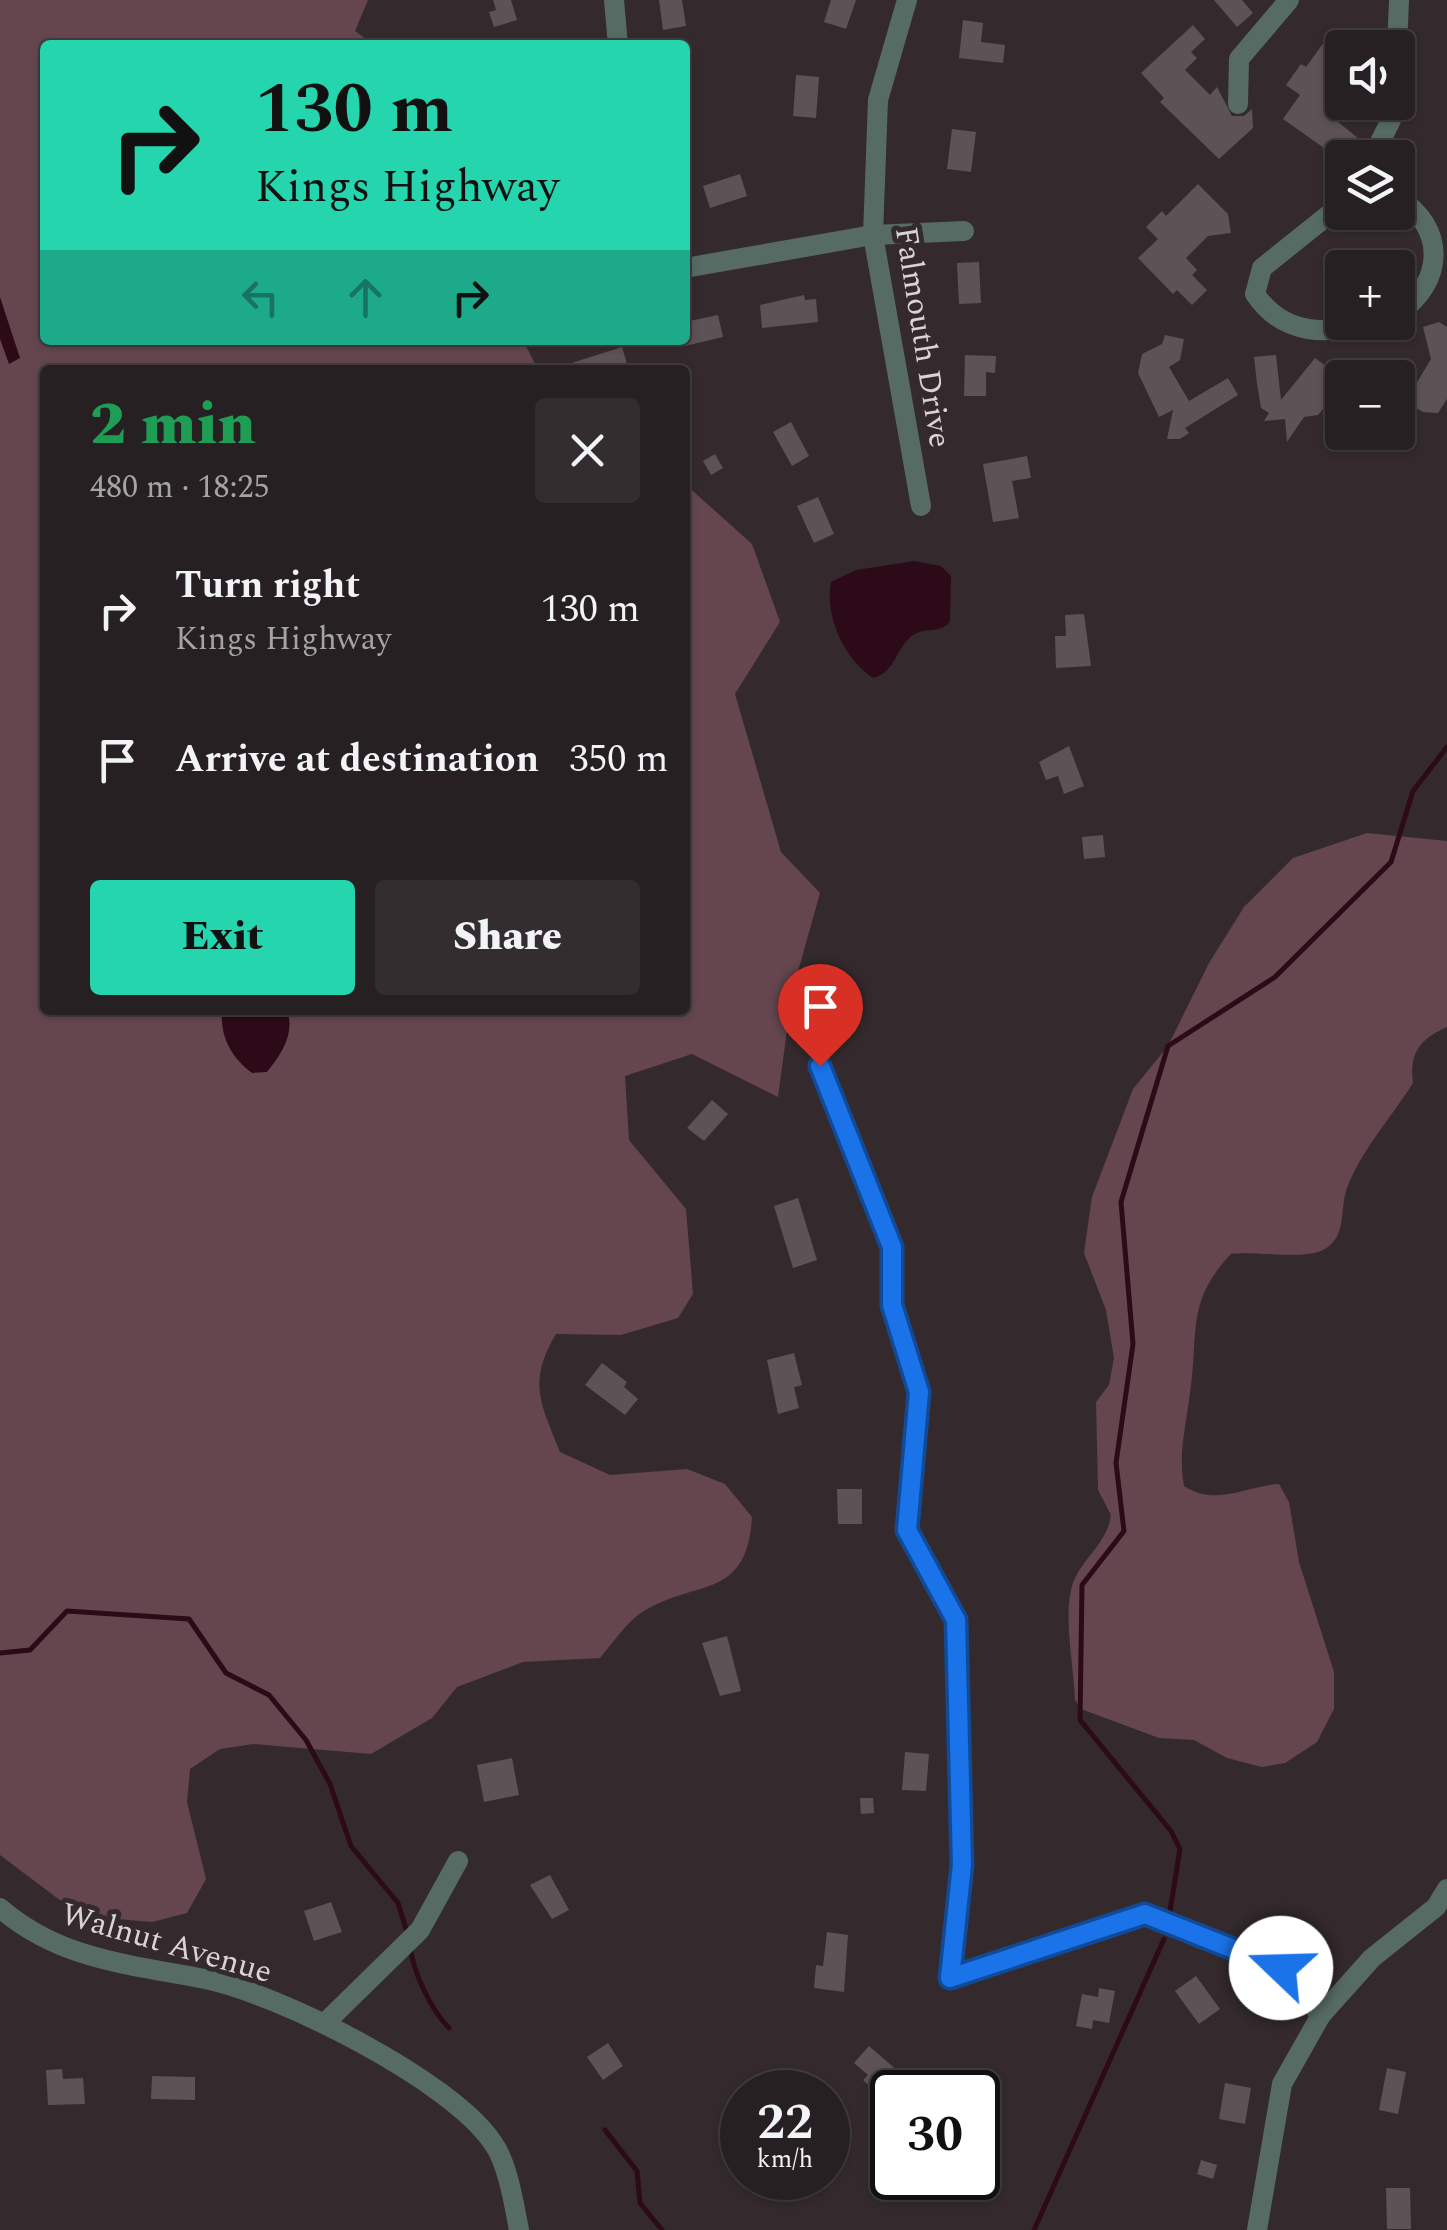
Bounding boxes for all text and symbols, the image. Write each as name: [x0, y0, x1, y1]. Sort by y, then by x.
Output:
map controls: [1325, 30, 1415, 450]
button: sound: [1325, 30, 1415, 120]
text: 130 m: [255, 57, 453, 163]
icon: right: [90, 80, 220, 210]
button: layers: [1325, 140, 1415, 230]
text: Kings Highway: [255, 153, 559, 222]
street label: Falmouth Drive: [881, 223, 964, 451]
button: +: [1325, 250, 1415, 340]
icon: left: [233, 270, 288, 325]
icon: ahead: [338, 270, 393, 325]
icon: right: [443, 270, 498, 325]
button: −: [1325, 360, 1415, 450]
text: 2 min: [90, 379, 256, 471]
button: close: [535, 398, 640, 503]
text: 480 m · 18:25: [90, 463, 270, 512]
text: Turn right: [175, 557, 360, 615]
text: 130 m: [541, 581, 640, 639]
icon: right: [90, 583, 145, 638]
text: Kings Highway: [175, 615, 391, 664]
text: Arrive at destination: [175, 731, 539, 789]
text: 350 m: [569, 731, 668, 789]
icon: arrive: [90, 733, 145, 788]
button: Exit: [90, 880, 355, 995]
button: Share: [375, 880, 640, 995]
pin: [778, 964, 863, 1067]
icon: arrive: [793, 979, 848, 1034]
street label: Walnut Avenue: [55, 1890, 278, 1997]
position arrow: [1229, 1916, 1333, 2020]
speed limit sign: 30: [870, 2070, 1000, 2200]
text: 22: [757, 2085, 813, 2161]
text: km/h: [757, 2141, 813, 2179]

